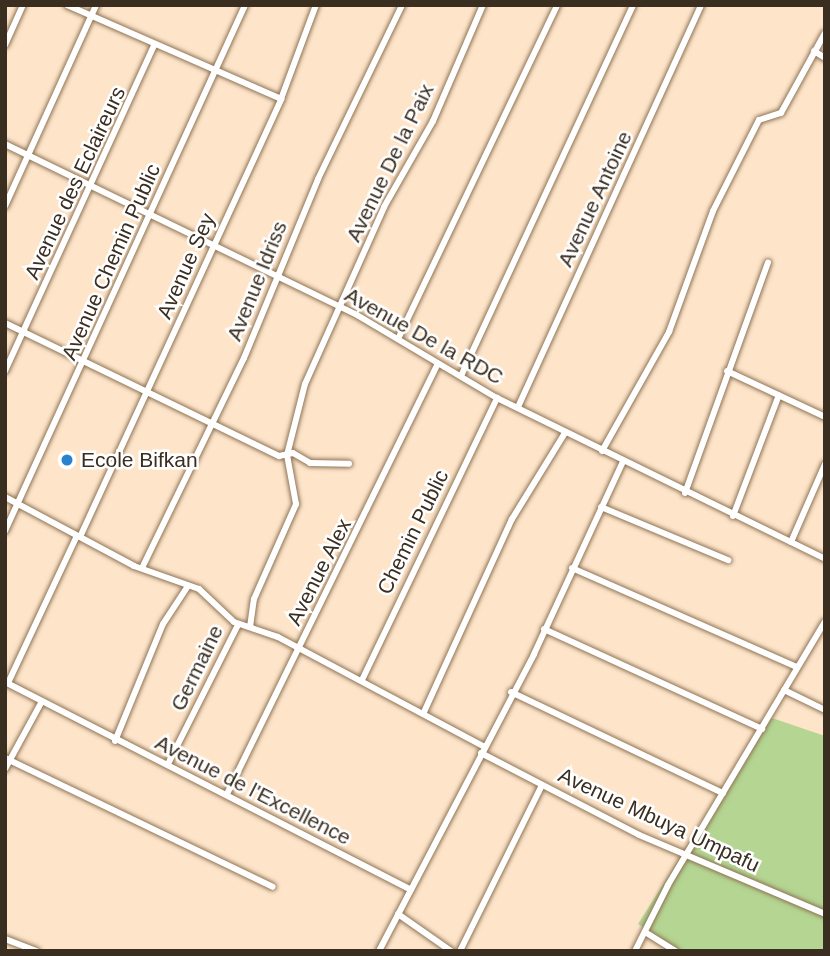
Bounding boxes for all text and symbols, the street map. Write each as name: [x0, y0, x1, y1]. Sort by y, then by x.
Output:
street label: Avenue De la Paix: [341, 80, 439, 246]
street label: Avenue des Eclaireurs: [19, 83, 131, 283]
street label: Avenue Antoine: [552, 127, 638, 271]
street label: Avenue Chemin Public: [56, 160, 166, 364]
street label: Avenue Sey: [152, 209, 220, 323]
street label: Avenue Idriss: [222, 217, 292, 345]
street label: Avenue De la RDC: [340, 282, 508, 390]
place label: Ecole Bifkan: [81, 447, 198, 473]
marker: Ecole Bifkan: [59, 452, 75, 468]
street label: Chemin Public: [372, 466, 454, 598]
street label: Avenue Alex: [281, 514, 357, 630]
street label: Germaine: [165, 621, 229, 715]
street label: Avenue de l'Excellence: [151, 730, 355, 850]
street label: Avenue Mbuya Umpafu: [554, 762, 764, 878]

